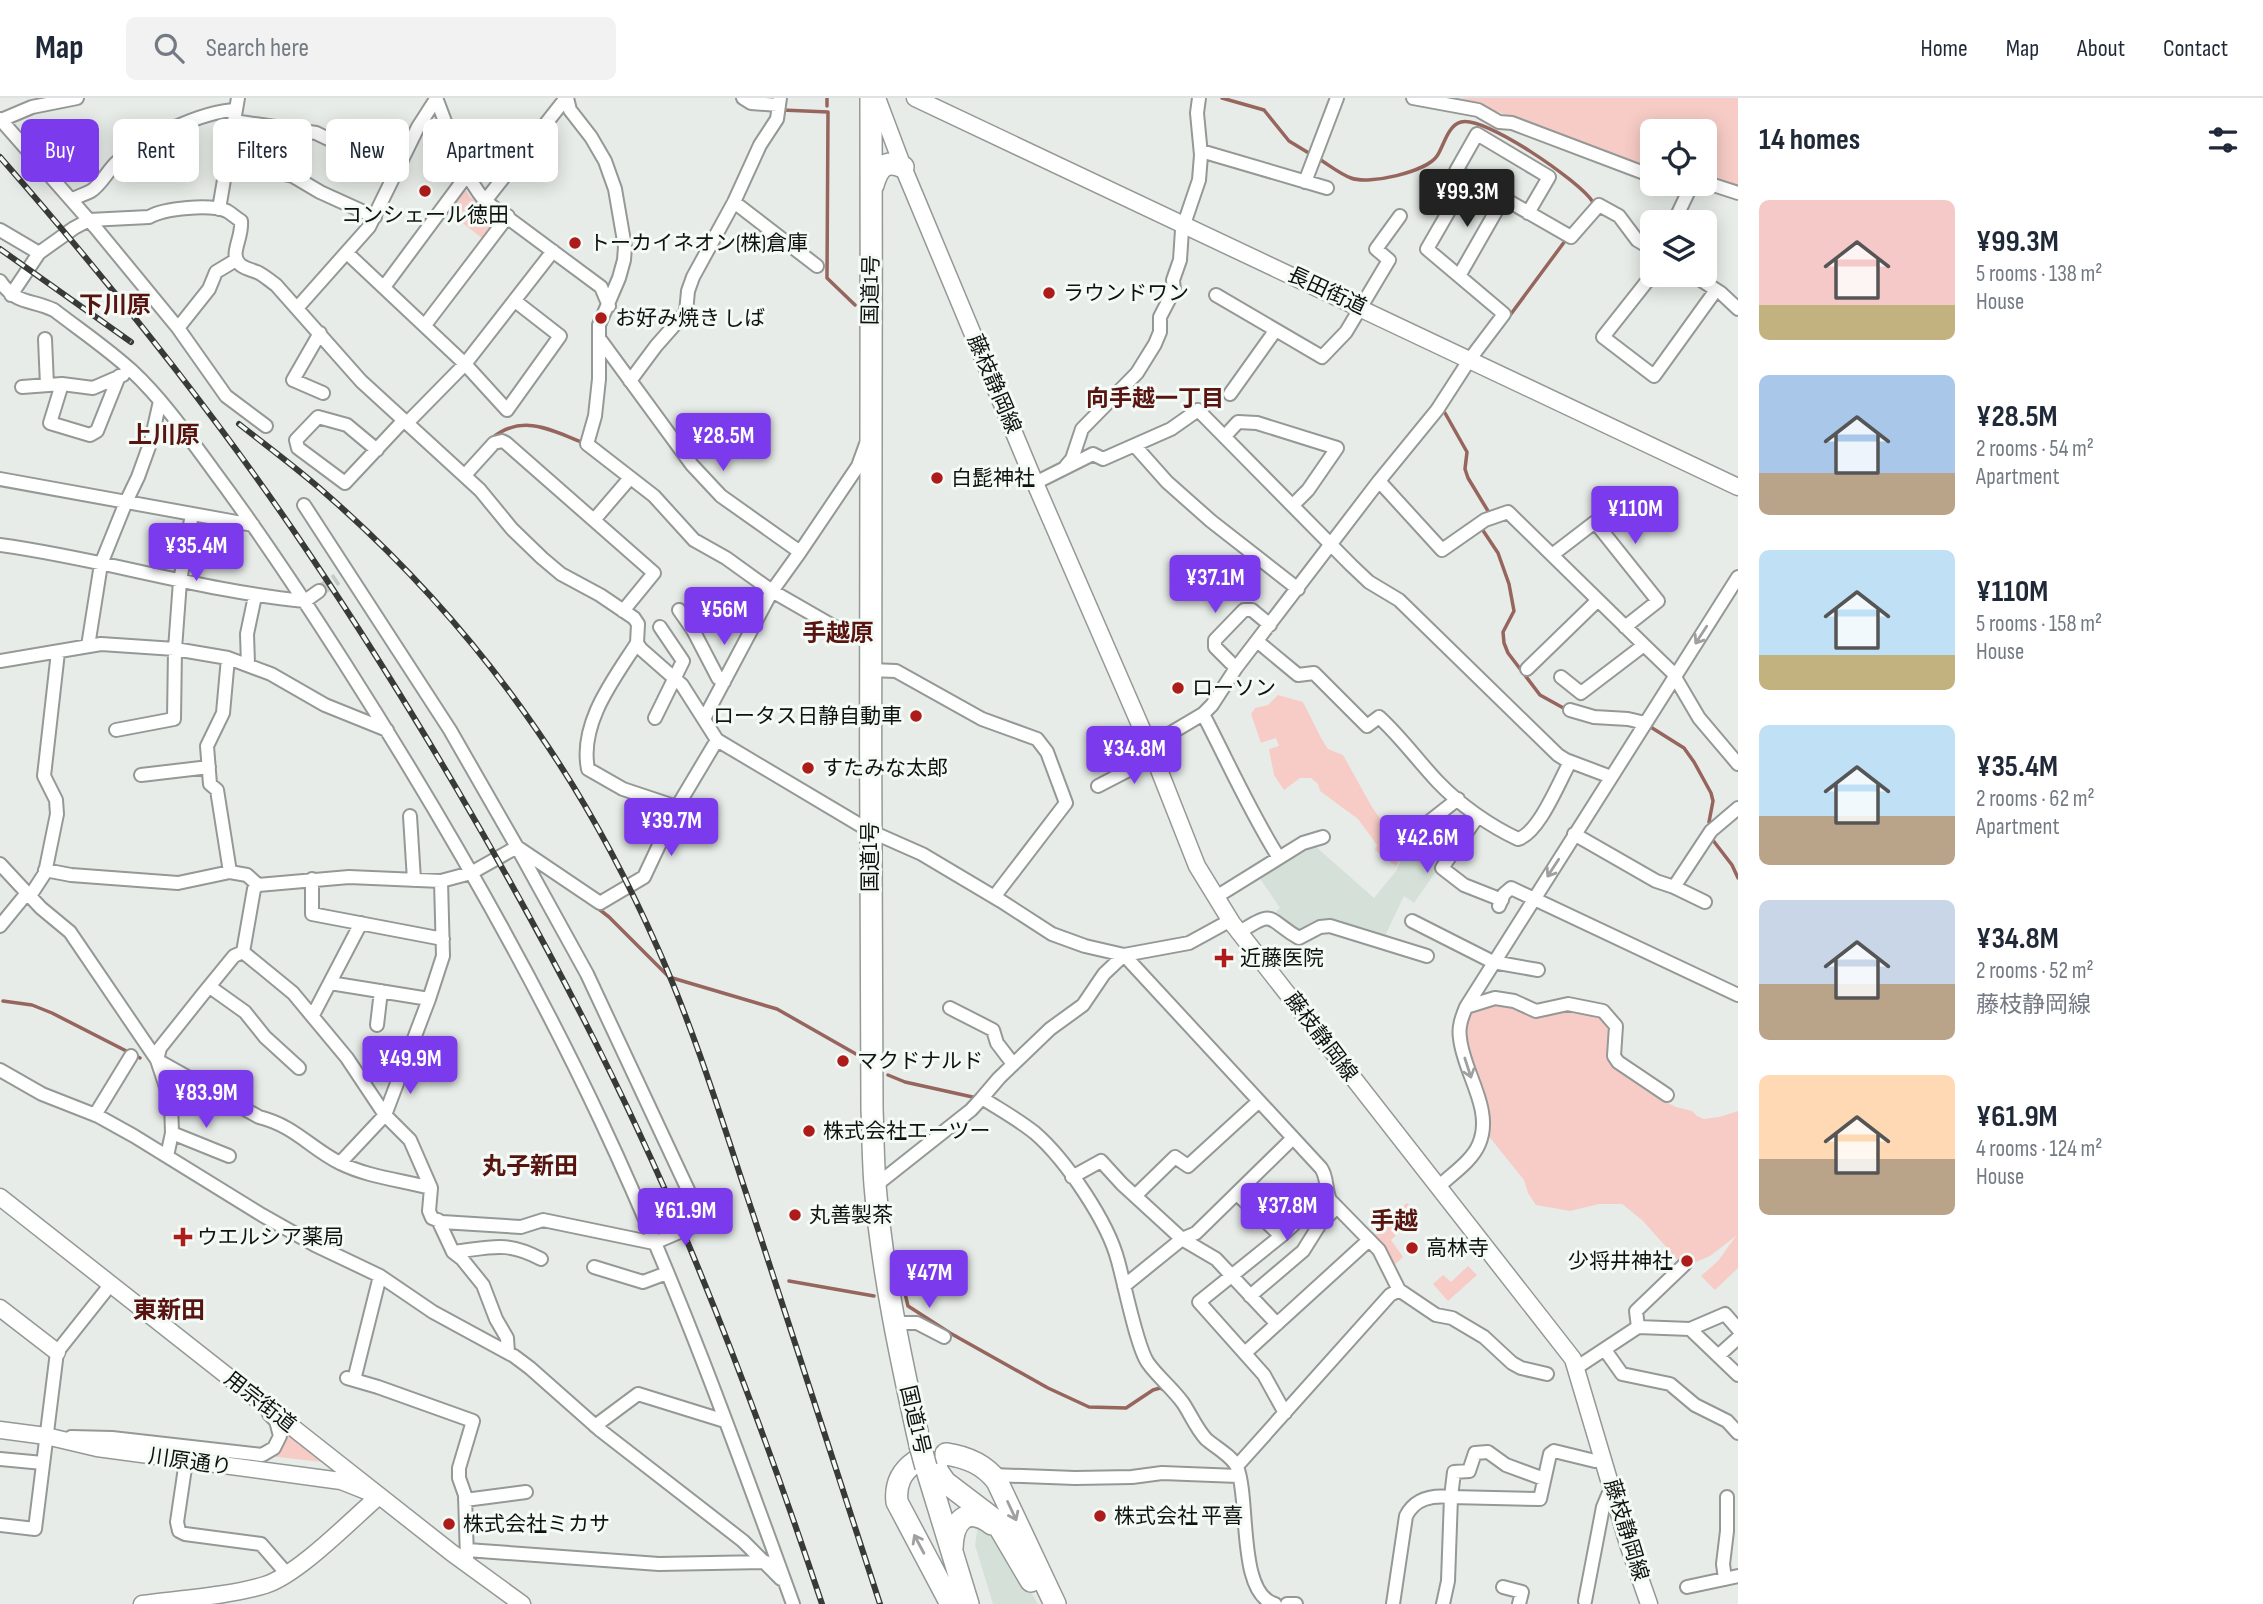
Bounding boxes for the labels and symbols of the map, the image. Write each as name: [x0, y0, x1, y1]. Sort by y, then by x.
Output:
pin: ¥99.3M: [1410, 170, 1524, 229]
marker: コンシェール徳田: [417, 183, 433, 199]
place label: コンシェール徳田: [341, 203, 509, 228]
place label: トーカイネオン(株)倉庫: [589, 231, 808, 256]
marker: トーカイネオン(株)倉庫: [567, 235, 583, 251]
street label: 国道1号: [858, 255, 884, 325]
street label: 長田街道: [1284, 262, 1370, 320]
place label: ラウンドワン: [1063, 281, 1189, 306]
marker: ラウンドワン: [1041, 285, 1057, 301]
district label: 下川原: [79, 291, 151, 320]
place label: お好み焼き しば: [615, 306, 765, 331]
marker: お好み焼き しば: [593, 310, 609, 326]
street label: 藤枝静岡線: [962, 331, 1026, 437]
district label: 向手越一丁目: [1086, 385, 1224, 413]
pin: ¥28.5M: [666, 414, 780, 473]
district label: 上川原: [128, 421, 200, 450]
place label: 白髭神社: [951, 466, 1035, 491]
marker: 白髭神社: [929, 470, 945, 486]
pin: ¥110M: [1586, 486, 1684, 546]
pin: ¥35.4M: [139, 524, 253, 583]
pin: ¥37.1M: [1158, 556, 1272, 615]
pin: ¥56M: [683, 588, 765, 647]
district label: 手越原: [802, 619, 874, 648]
one-way arrow: [1694, 625, 1709, 644]
place label: ローソン: [1192, 676, 1276, 701]
marker: ローソン: [1170, 680, 1186, 696]
place label: ロータス日静自動車: [713, 704, 902, 729]
marker: ロータス日静自動車: [908, 708, 924, 724]
pin: ¥34.8M: [1077, 726, 1191, 786]
place label: すたみな太郎: [822, 756, 948, 781]
marker: すたみな太郎: [800, 760, 816, 776]
pin: ¥39.7M: [614, 798, 728, 858]
pin: ¥42.6M: [1370, 816, 1484, 875]
street label: 国道1号: [858, 822, 883, 892]
one-way arrow: [1545, 858, 1559, 878]
place label: 近藤医院: [1240, 946, 1324, 971]
marker: 近藤医院: [1214, 948, 1234, 968]
street label: 藤枝静岡線: [1279, 988, 1363, 1086]
pin: ¥49.9M: [353, 1037, 467, 1096]
place label: マクドナルド: [857, 1049, 983, 1074]
marker: マクドナルド: [835, 1053, 851, 1069]
one-way arrow: [1463, 1057, 1476, 1079]
pin: ¥83.9M: [149, 1070, 263, 1130]
place label: 株式会社エーツー: [823, 1119, 991, 1144]
marker: 株式会社エーツー: [801, 1123, 817, 1139]
district label: 丸子新田: [482, 1152, 578, 1181]
pin: ¥37.8M: [1230, 1184, 1344, 1243]
pin: ¥61.9M: [628, 1188, 742, 1248]
place label: 丸善製茶: [809, 1203, 893, 1228]
marker: 丸善製茶: [787, 1207, 803, 1223]
district label: 手越: [1370, 1207, 1418, 1236]
place label: ウエルシア薬局: [197, 1225, 344, 1250]
marker: ウエルシア薬局: [175, 1229, 191, 1245]
place label: 高林寺: [1426, 1236, 1489, 1261]
marker: 高林寺: [1404, 1240, 1420, 1256]
place label: 少将井神社: [1568, 1249, 1673, 1274]
pin: ¥47M: [888, 1250, 970, 1310]
marker: 少将井神社: [1679, 1253, 1695, 1269]
district label: 東新田: [133, 1296, 205, 1325]
street label: 用宗街道: [219, 1366, 301, 1438]
street label: 国道1号: [895, 1383, 935, 1457]
street label: 川原通り: [147, 1444, 233, 1480]
street label: 藤枝静岡線: [1599, 1476, 1653, 1584]
one-way arrow: [1006, 1500, 1019, 1521]
place label: 株式会社 平喜: [1114, 1504, 1243, 1529]
marker: 株式会社 平喜: [1092, 1508, 1108, 1524]
place label: 株式会社ミカサ: [463, 1512, 610, 1537]
marker: 株式会社ミカサ: [441, 1516, 457, 1532]
one-way arrow: [911, 1534, 925, 1555]

